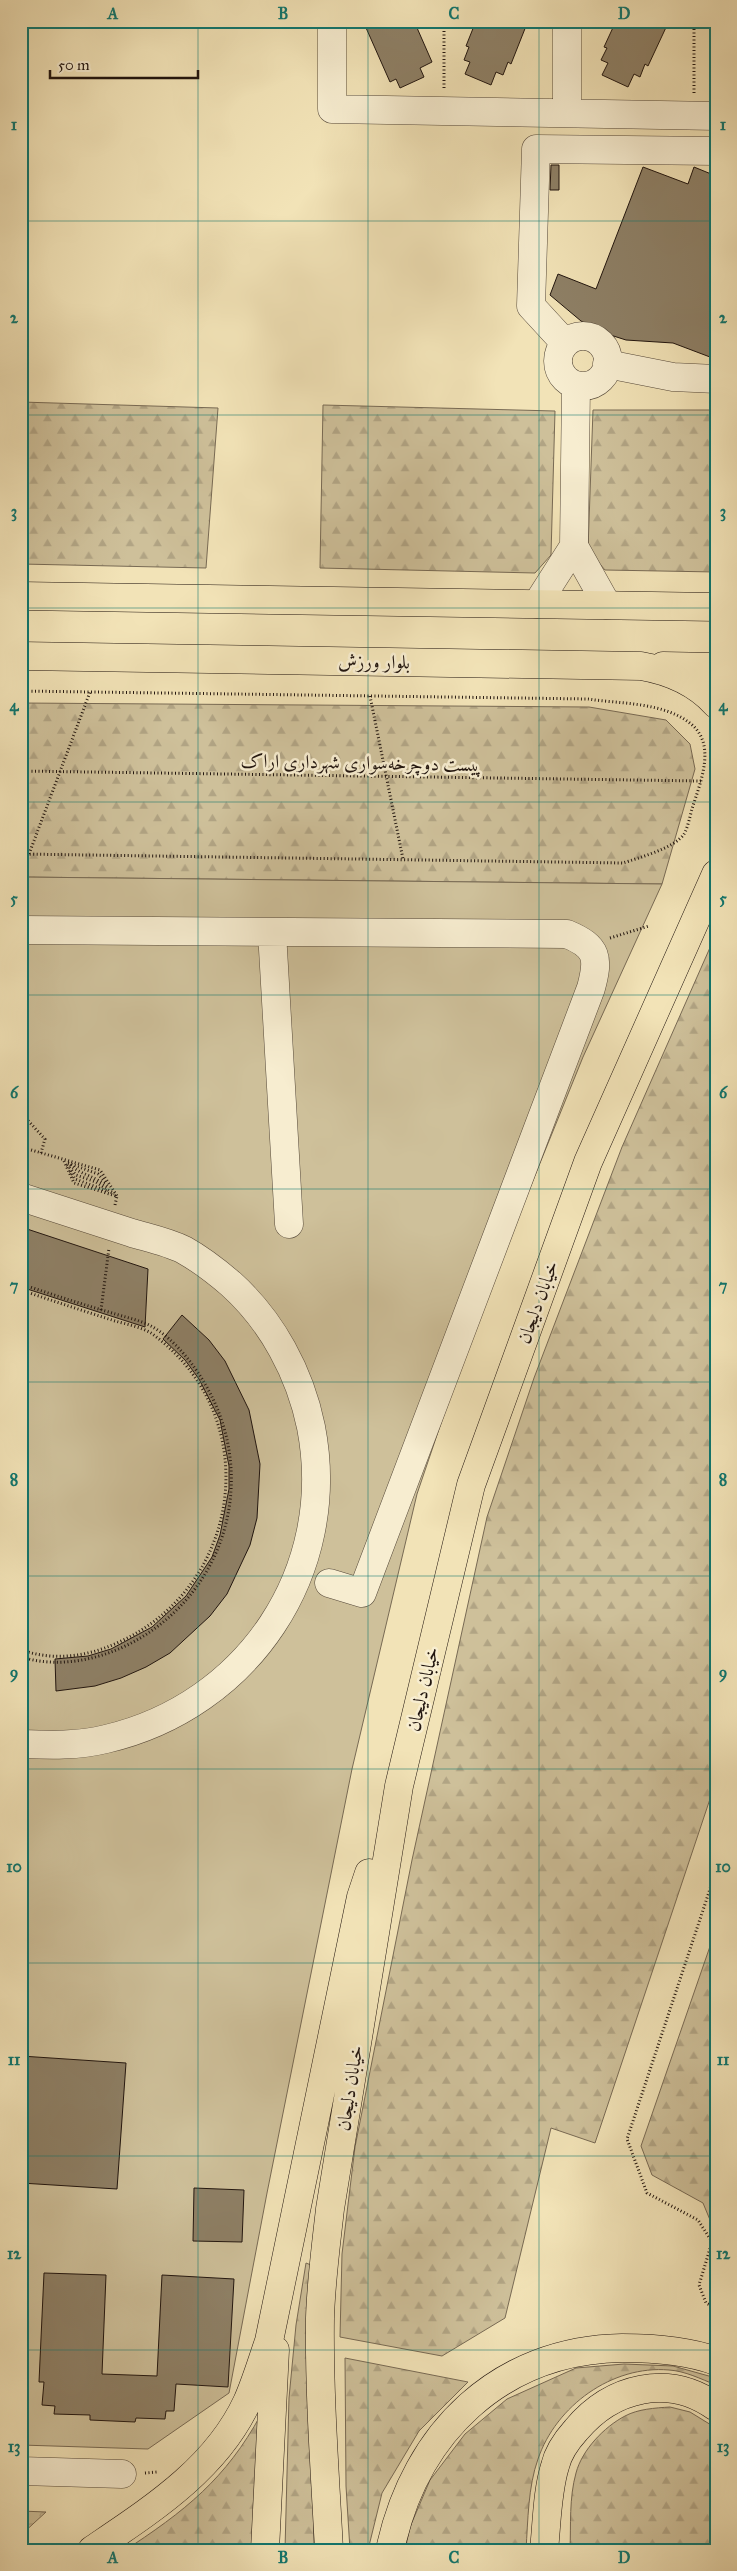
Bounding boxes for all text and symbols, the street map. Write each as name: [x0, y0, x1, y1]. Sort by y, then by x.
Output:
text: A: [107, 4, 119, 23]
text: B: [278, 4, 288, 23]
text: C: [449, 4, 460, 23]
text: D: [618, 4, 631, 23]
scale bar: [50, 48, 198, 80]
text: 50 m: [58, 56, 90, 74]
text: 1: [11, 115, 18, 134]
text: 1: [720, 115, 727, 134]
text: 2: [10, 308, 19, 327]
text: 2: [719, 308, 728, 327]
text: 3: [11, 502, 17, 522]
text: 3: [720, 502, 726, 522]
street label: بلوار ورزش: [338, 649, 410, 674]
text: 4: [10, 696, 20, 716]
text: 4: [719, 696, 729, 716]
street label: پیست دوچرخه‌سواری شهرداری اراک: [240, 749, 482, 777]
text: 5: [10, 889, 18, 908]
text: 5: [719, 889, 727, 908]
text: 6: [10, 1083, 19, 1102]
text: 6: [719, 1083, 728, 1102]
street label: خیابان دلیجان: [512, 1258, 563, 1347]
text: 7: [10, 1276, 19, 1295]
text: 7: [719, 1276, 728, 1295]
text: 8: [10, 1470, 18, 1489]
text: 8: [719, 1470, 727, 1489]
street label: خیابان دلیجان: [402, 1645, 443, 1734]
text: 9: [10, 1663, 18, 1683]
text: 9: [719, 1663, 727, 1683]
text: 10: [6, 1857, 22, 1876]
text: 10: [715, 1857, 731, 1876]
street label: خیابان دلیجان: [331, 2044, 368, 2132]
text: 11: [8, 2050, 21, 2069]
text: 11: [717, 2050, 730, 2069]
text: 12: [7, 2244, 22, 2263]
text: 12: [716, 2244, 731, 2263]
text: 13: [8, 2437, 20, 2457]
text: 13: [717, 2437, 729, 2457]
text: A: [107, 2548, 119, 2567]
text: B: [278, 2548, 288, 2567]
text: C: [449, 2548, 460, 2567]
text: D: [618, 2548, 631, 2567]

